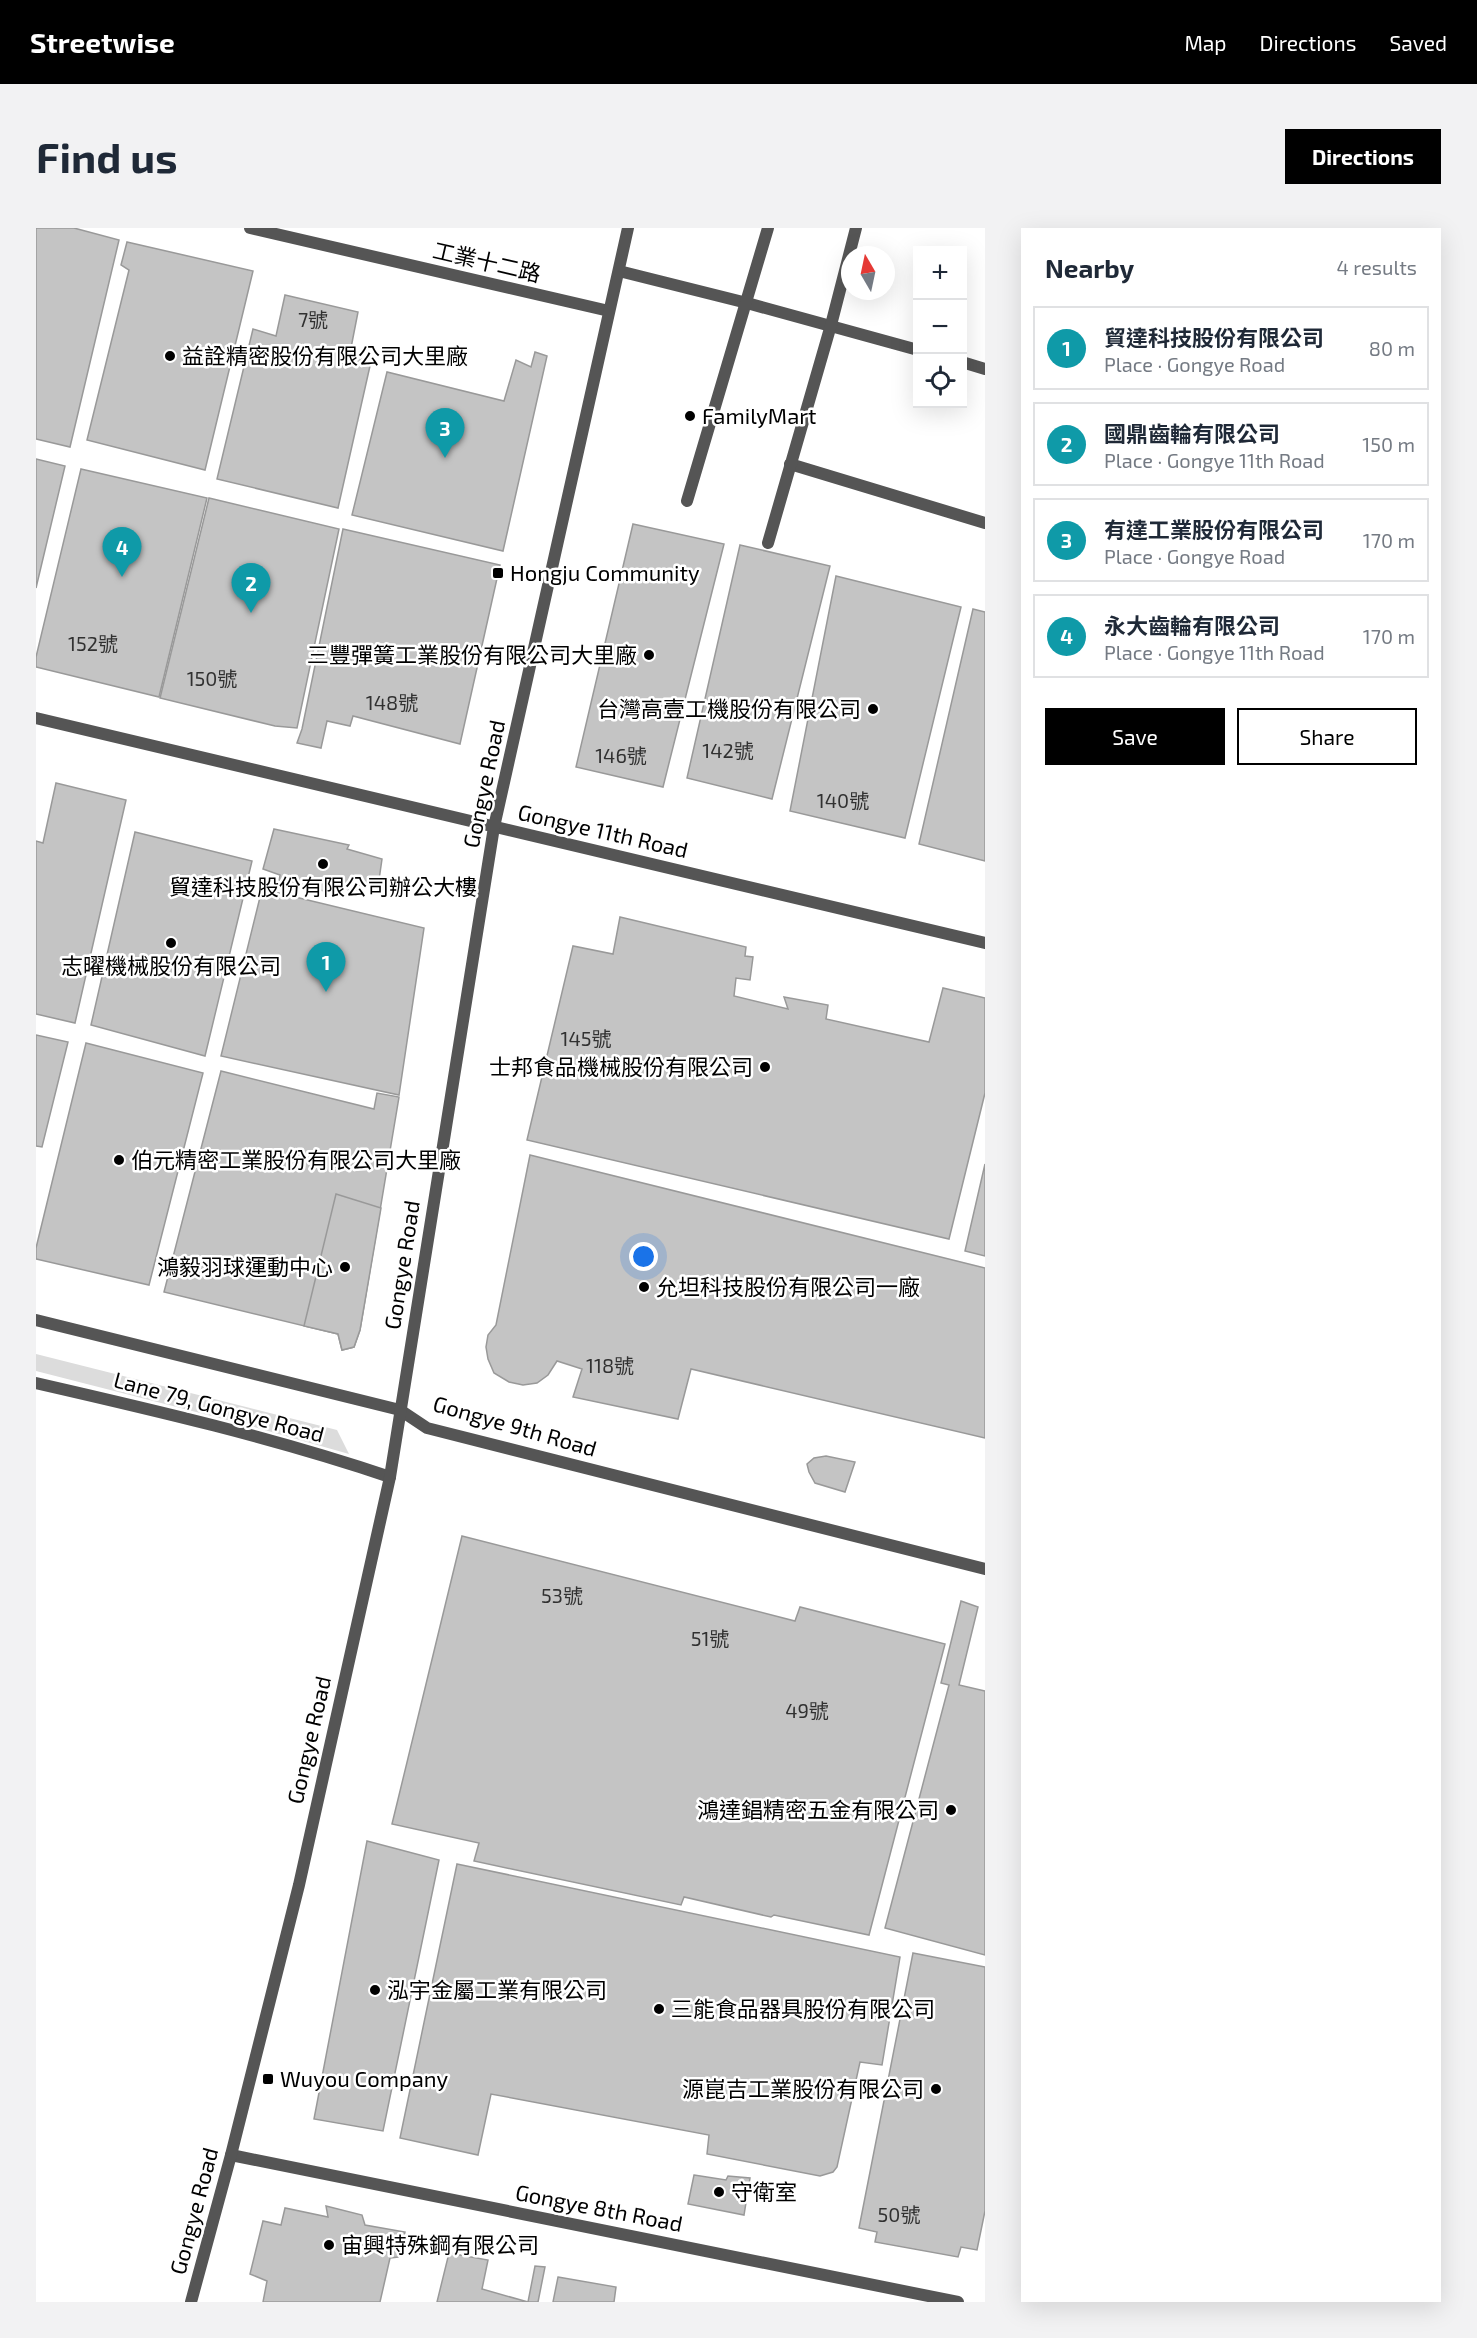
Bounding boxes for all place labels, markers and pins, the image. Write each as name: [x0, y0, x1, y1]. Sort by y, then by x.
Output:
place label: 益詮精密股份有限公司大里廠: [182, 342, 468, 368]
marker: 益詮精密股份有限公司大里廠: [163, 349, 177, 363]
place label: FamilyMart: [702, 402, 816, 428]
pin: 3: [426, 408, 464, 458]
marker: FamilyMart: [683, 409, 697, 423]
pin: 4: [102, 528, 142, 577]
place label: Hongju Community: [510, 559, 700, 586]
pin: 2: [232, 564, 270, 613]
marker: Hongju Community: [491, 566, 505, 580]
place label: 三豐彈簧工業股份有限公司大里廠: [307, 641, 637, 667]
marker: 三豐彈簧工業股份有限公司大里廠: [642, 648, 656, 662]
place label: 台灣高壹工機股份有限公司: [597, 695, 861, 721]
marker: 台灣高壹工機股份有限公司: [866, 702, 880, 716]
marker: 貿達科技股份有限公司辦公大樓: [316, 857, 330, 871]
place label: 貿達科技股份有限公司辦公大樓: [169, 873, 477, 899]
marker: 志曜機械股份有限公司: [164, 936, 178, 950]
pin: 1: [306, 942, 346, 992]
place label: 志曜機械股份有限公司: [61, 952, 281, 978]
place label: 士邦食品機械股份有限公司: [489, 1053, 753, 1079]
marker: 士邦食品機械股份有限公司: [758, 1060, 772, 1074]
place label: 伯元精密工業股份有限公司大里廠: [131, 1146, 461, 1172]
marker: 伯元精密工業股份有限公司大里廠: [112, 1153, 126, 1167]
place label: 鴻毅羽球運動中心: [157, 1253, 333, 1279]
marker: 鴻毅羽球運動中心: [338, 1260, 352, 1274]
place label: 允坦科技股份有限公司一廠: [656, 1273, 920, 1299]
marker: 允坦科技股份有限公司一廠: [637, 1280, 651, 1294]
place label: 鴻達錩精密五金有限公司: [697, 1796, 939, 1822]
marker: 鴻達錩精密五金有限公司: [944, 1803, 958, 1817]
place label: 泓宇金屬工業有限公司: [387, 1976, 607, 2002]
marker: 泓宇金屬工業有限公司: [368, 1983, 382, 1997]
place label: 三能食品器具股份有限公司: [671, 1995, 935, 2021]
marker: 三能食品器具股份有限公司: [652, 2002, 666, 2016]
place label: Wuyou Company: [280, 2065, 449, 2091]
marker: Wuyou Company: [261, 2072, 275, 2086]
place label: 源崑吉工業股份有限公司: [682, 2075, 924, 2101]
marker: 源崑吉工業股份有限公司: [929, 2082, 943, 2096]
place label: 守衛室: [731, 2178, 797, 2204]
marker: 守衛室: [712, 2185, 726, 2199]
place label: 宙興特殊鋼有限公司: [341, 2231, 539, 2257]
marker: 宙興特殊鋼有限公司: [322, 2238, 336, 2252]

